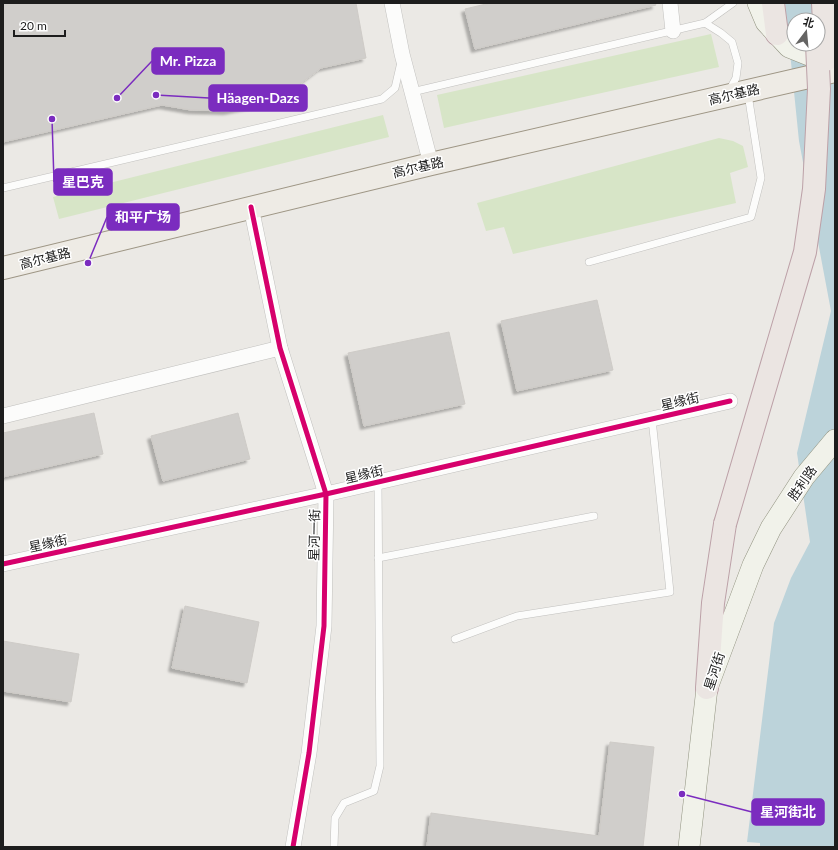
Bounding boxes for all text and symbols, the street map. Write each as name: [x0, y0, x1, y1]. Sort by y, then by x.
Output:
scale bar: [14, 12, 65, 38]
north arrow: [786, 12, 826, 52]
text: 北: [802, 14, 816, 30]
text: 20 m: [20, 18, 47, 33]
callout: Mr. Pizza: [152, 48, 224, 74]
text: Mr. Pizza: [160, 52, 216, 69]
street label: 高尔基路: [707, 80, 761, 108]
callout: Häagen-Dazs: [209, 85, 307, 111]
text: Häagen-Dazs: [217, 89, 299, 106]
street label: 高尔基路: [391, 153, 445, 181]
callout: 星巴克: [54, 169, 112, 195]
text: 星巴克: [62, 173, 104, 190]
callout: 和平广场: [107, 204, 179, 230]
text: 和平广场: [115, 208, 171, 225]
street label: 高尔基路: [18, 244, 72, 272]
street label: 星缘街: [659, 389, 701, 413]
street label: 星缘街: [343, 462, 385, 486]
street label: 胜利路: [784, 462, 820, 504]
street label: 星河一街: [306, 509, 322, 561]
street label: 星缘街: [27, 531, 69, 555]
street label: 星河街: [700, 650, 728, 692]
callout: 星河街北: [752, 799, 824, 825]
text: 星河街北: [760, 803, 816, 820]

